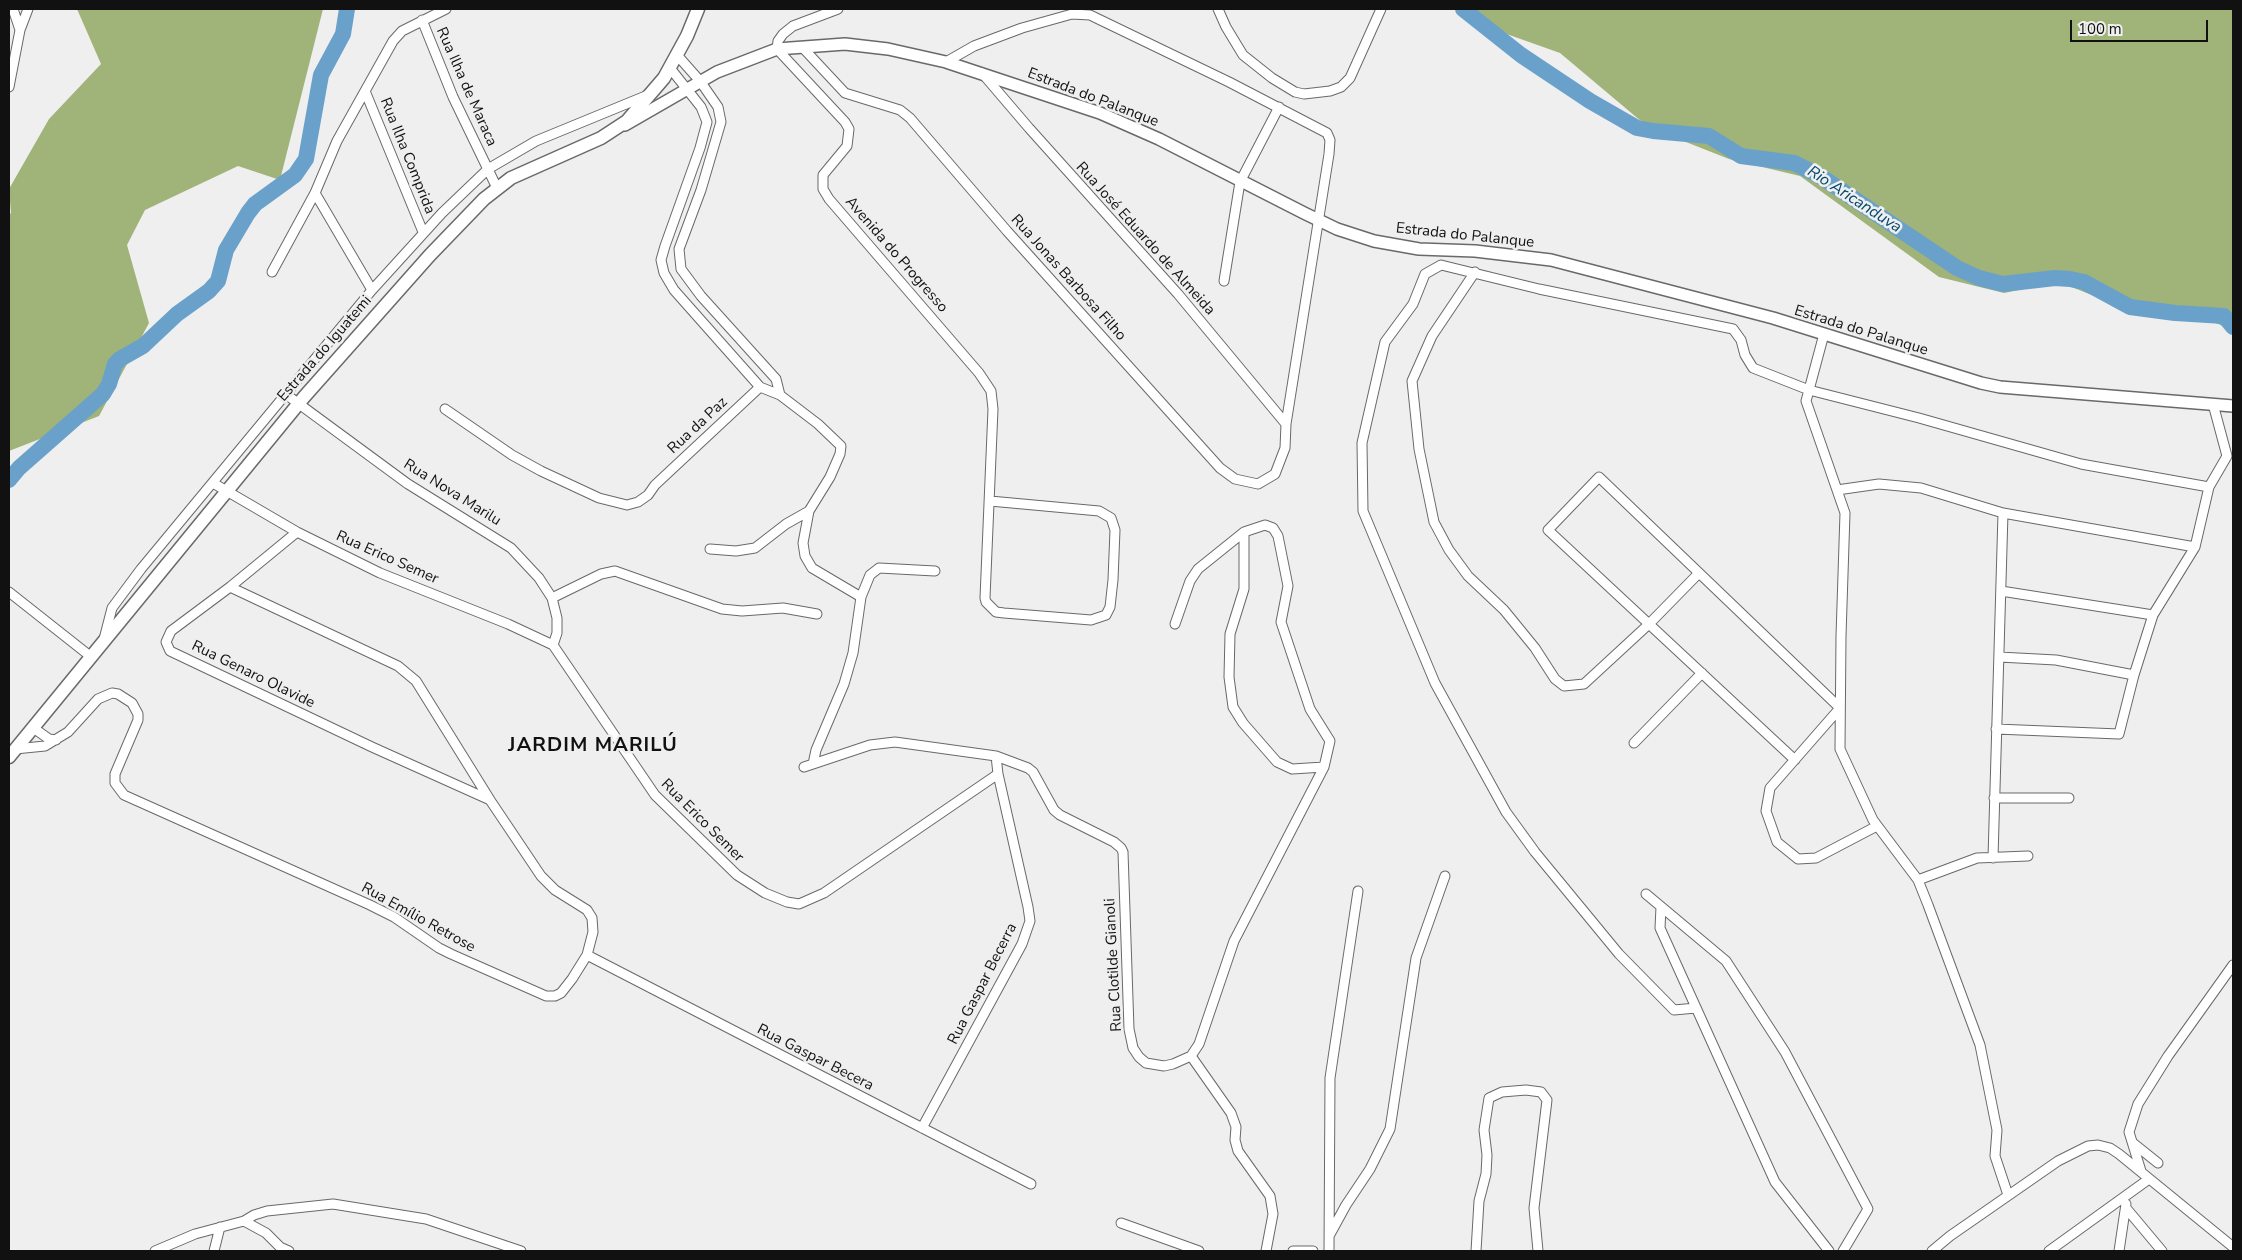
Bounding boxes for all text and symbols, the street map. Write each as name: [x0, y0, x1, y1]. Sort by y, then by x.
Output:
scale bar: [2072, 10, 2210, 42]
text: 100 m: [2078, 19, 2122, 39]
street label: Rua Ilha de Maraca: [432, 25, 500, 149]
street label: Estrada do Palanque: [1025, 65, 1161, 131]
street label: Rua Ilha Comprida: [375, 95, 439, 217]
street label: Rua José Eduardo de Almeida: [1072, 159, 1218, 319]
water label: Rio Aricanduva: [1803, 162, 1905, 238]
street label: Avenida do Progresso: [841, 193, 951, 317]
street label: Rua Jonas Barbosa Filho: [1007, 211, 1129, 345]
street label: Estrada do Palanque: [1395, 220, 1535, 252]
street label: Estrada do Iguatemi: [274, 292, 376, 406]
street label: Estrada do Palanque: [1792, 302, 1930, 360]
street label: Rua da Paz: [664, 394, 732, 458]
street label: Rua Nova Marilu: [400, 456, 504, 530]
street label: Rua Erico Semer: [333, 527, 441, 589]
street label: Rua Genaro Olavide: [188, 637, 318, 713]
district label: JARDIM MARILÚ: [507, 734, 679, 758]
street label: Rua Erico Semer: [657, 776, 747, 866]
street label: Rua Emílio Retrose: [358, 879, 478, 957]
street label: Rua Clotilde Gianoli: [1102, 898, 1126, 1032]
street label: Rua Gaspar Becerra: [945, 920, 1021, 1048]
street label: Rua Gaspar Becera: [754, 1021, 876, 1095]

